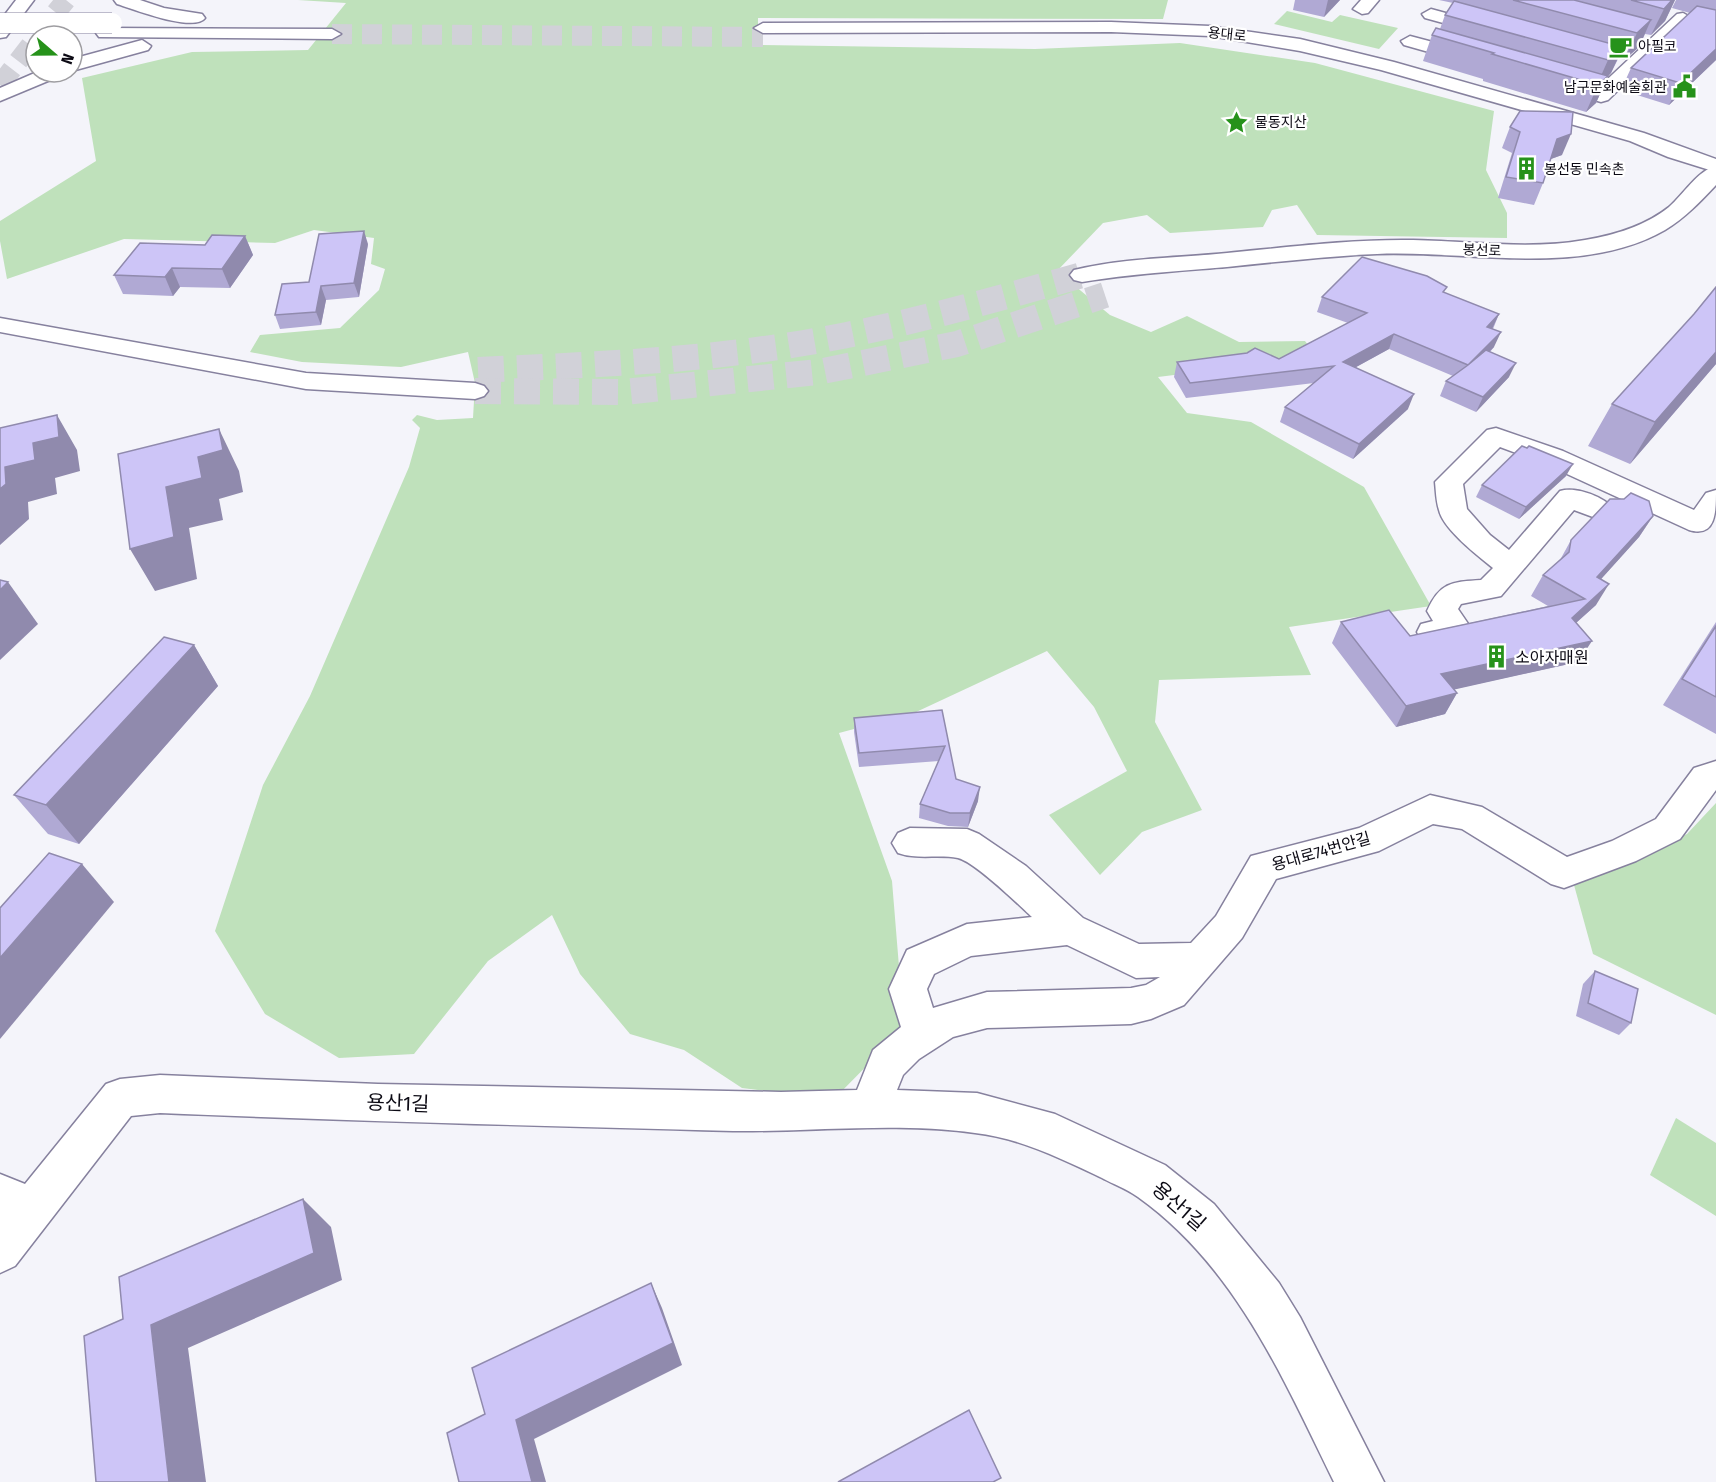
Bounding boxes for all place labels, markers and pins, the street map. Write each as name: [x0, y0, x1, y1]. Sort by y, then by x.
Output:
cafe icon: 아필코: [1607, 33, 1633, 59]
place label: 아필코: [1638, 38, 1677, 55]
public building icon: 남구문화예술회관: [1672, 74, 1698, 100]
place label: 남구문화예술회관: [1564, 79, 1667, 96]
place icon: 물동지산: [1224, 109, 1250, 135]
place label: 물동지산: [1255, 114, 1307, 131]
building icon: 봉선동 민속촌: [1513, 156, 1539, 182]
place label: 봉선동 민속촌: [1544, 161, 1625, 178]
building icon: 소아자매원: [1484, 644, 1510, 670]
place label: 소아자매원: [1515, 648, 1589, 667]

